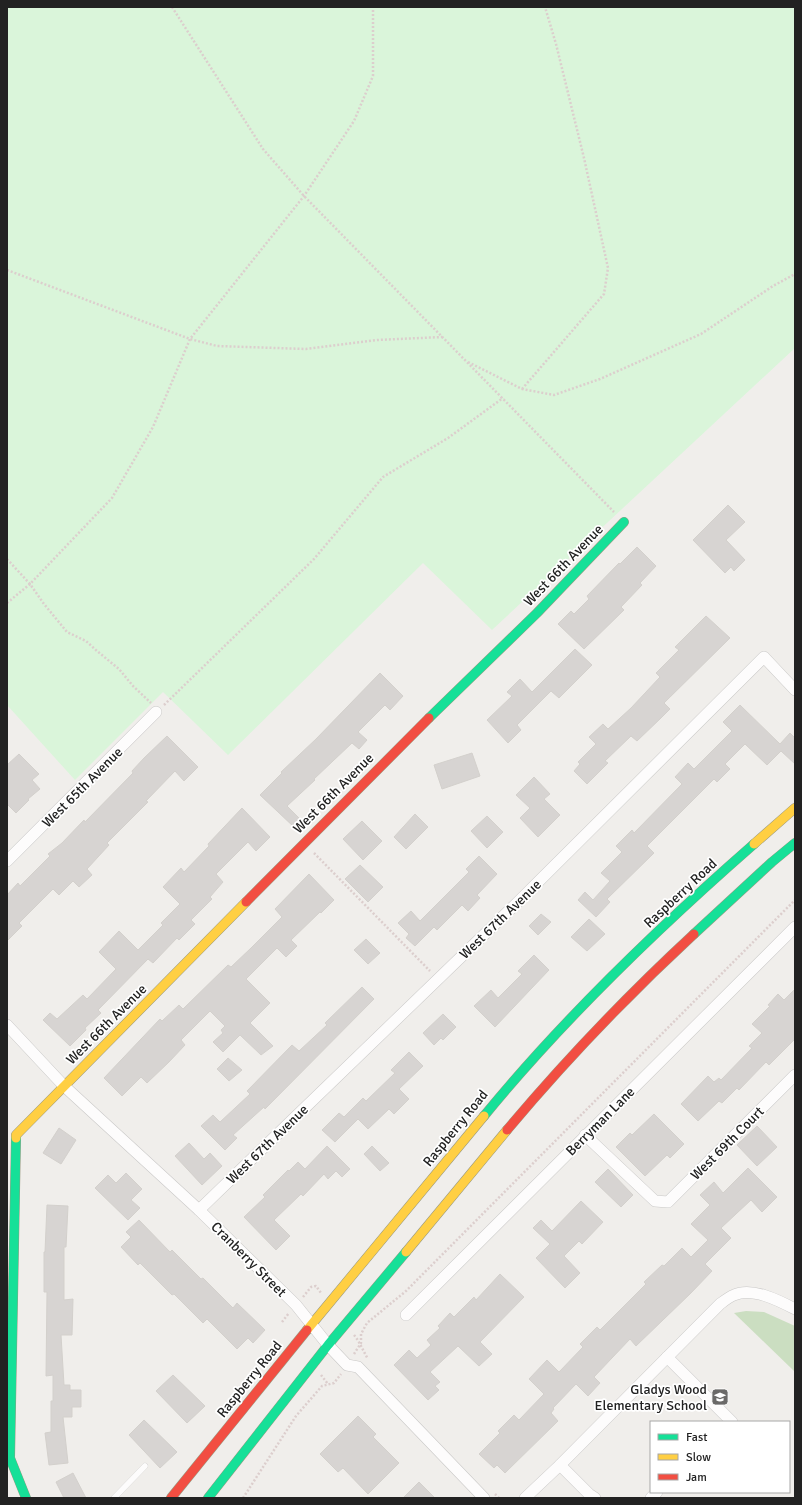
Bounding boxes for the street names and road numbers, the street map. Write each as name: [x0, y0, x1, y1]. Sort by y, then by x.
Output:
street label: West 66th Avenue: [520, 521, 607, 610]
street label: West 65th Avenue: [39, 744, 126, 831]
street label: West 66th Avenue: [290, 750, 377, 837]
street label: Raspberry Road: [640, 855, 720, 931]
street label: West 67th Avenue: [456, 876, 545, 963]
street label: West 66th Avenue: [63, 981, 150, 1068]
street label: Berryman Lane: [562, 1083, 638, 1159]
street label: Raspberry Road: [419, 1087, 491, 1170]
street label: West 67th Avenue: [223, 1101, 312, 1188]
street label: West 69th Court: [687, 1103, 768, 1184]
street label: Cranberry Street: [207, 1218, 290, 1301]
street label: Raspberry Road: [213, 1338, 285, 1421]

